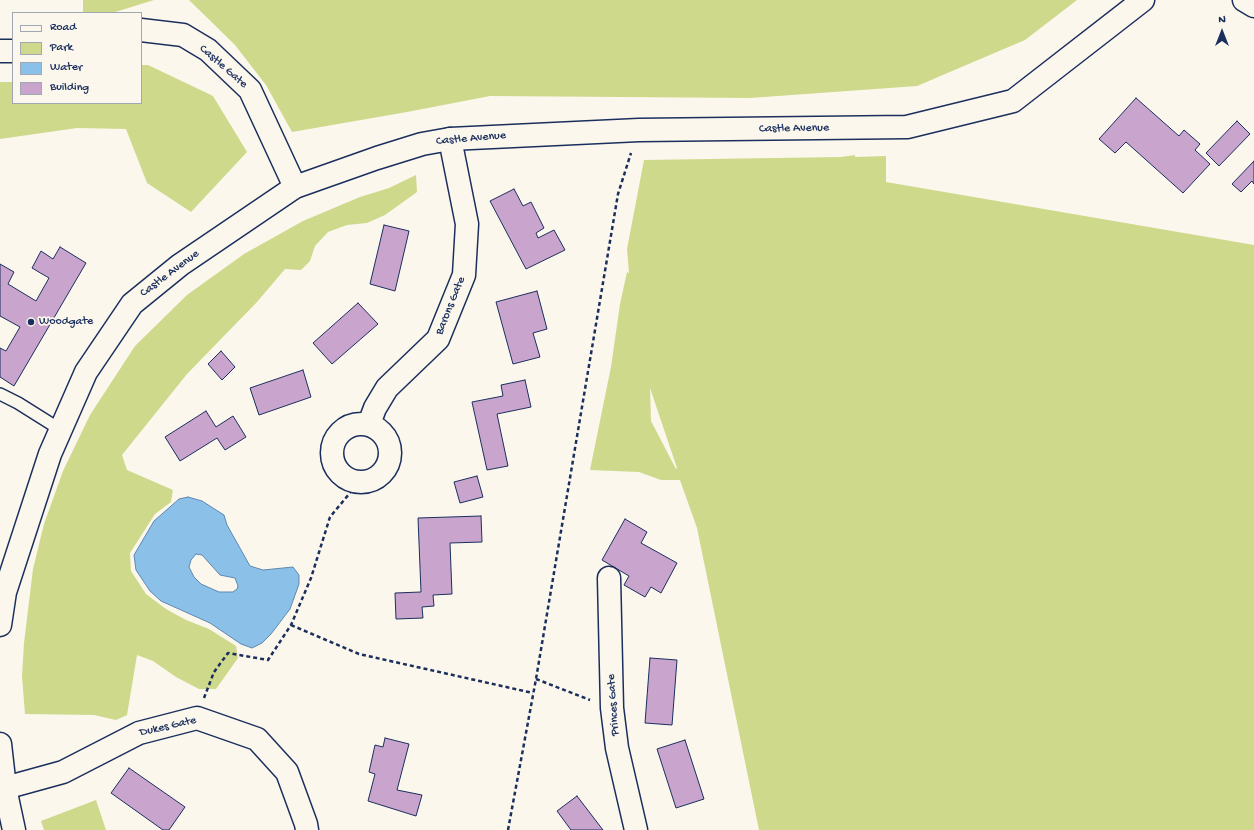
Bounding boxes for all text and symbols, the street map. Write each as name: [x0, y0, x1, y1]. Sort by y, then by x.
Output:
legend: [12, 12, 142, 104]
north arrow: [1202, 12, 1242, 52]
text: N: [1218, 14, 1226, 26]
text: Road: [50, 21, 76, 35]
text: Park: [50, 41, 73, 55]
street label: Castle Gate: [196, 42, 250, 92]
text: Water: [50, 61, 82, 75]
text: Building: [50, 81, 89, 95]
street label: Castle Avenue: [759, 121, 829, 137]
street label: Castle Avenue: [435, 129, 507, 149]
street label: Castle Avenue: [138, 247, 202, 301]
street label: Barons Gate: [433, 275, 469, 337]
place label: Woodgate: [39, 315, 93, 329]
marker: Woodgate: [26, 317, 36, 327]
street label: Princes Gate: [605, 674, 623, 736]
street label: Dukes Gate: [138, 714, 198, 740]

